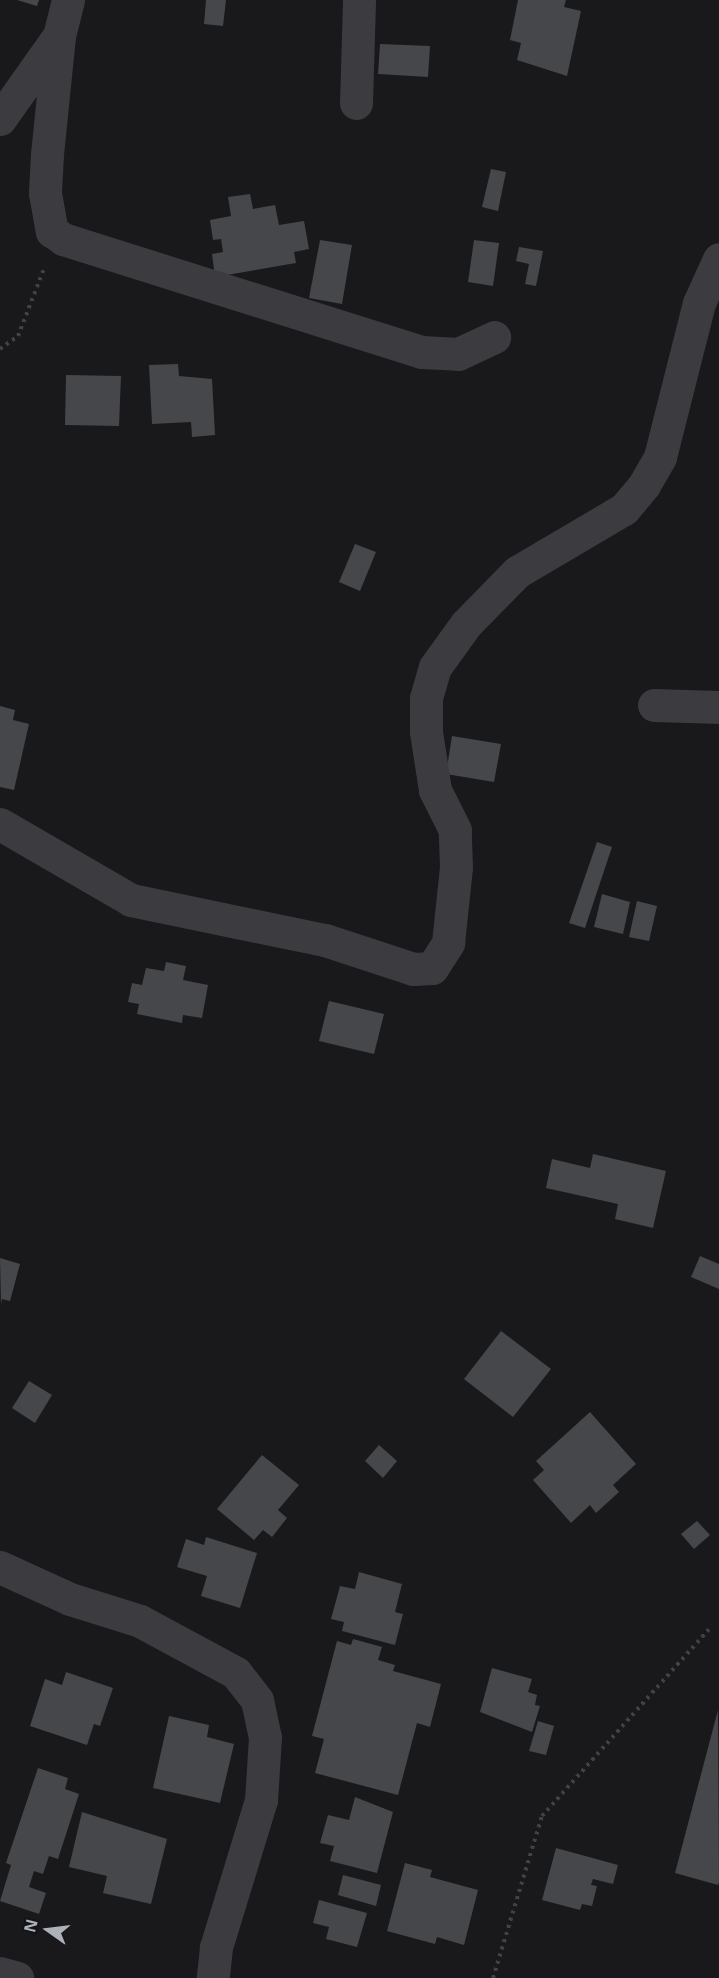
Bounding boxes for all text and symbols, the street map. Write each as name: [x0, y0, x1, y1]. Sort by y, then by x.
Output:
north arrow: [18, 1900, 78, 1960]
text: N: [18, 1917, 43, 1935]

